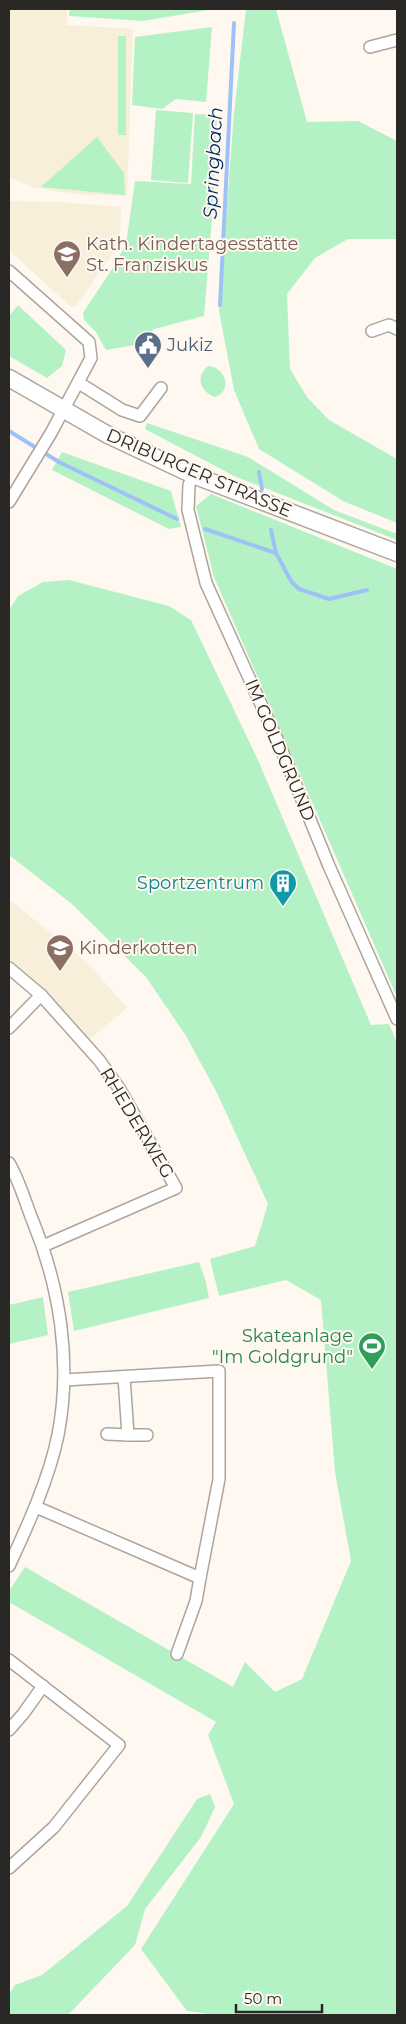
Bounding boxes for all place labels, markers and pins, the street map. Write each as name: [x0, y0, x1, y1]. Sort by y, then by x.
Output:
place label: Kath. Kindertagesstätte St. Franziskus: [86, 233, 298, 276]
school or university icon: Kath. Kindertagesstätte St. Franziskus: [52, 239, 82, 278]
public building icon: Jukiz: [133, 330, 163, 369]
place label: Jukiz: [166, 334, 213, 356]
building icon: Sportzentrum: [268, 868, 298, 907]
place label: Sportzentrum: [137, 872, 264, 894]
school or university icon: Kinderkotten: [45, 933, 75, 972]
place label: Kinderkotten: [79, 937, 198, 959]
place label: Skateanlage "Im Goldgrund": [212, 1325, 353, 1368]
sports icon: Skateanlage "Im Goldgrund": [357, 1331, 387, 1370]

